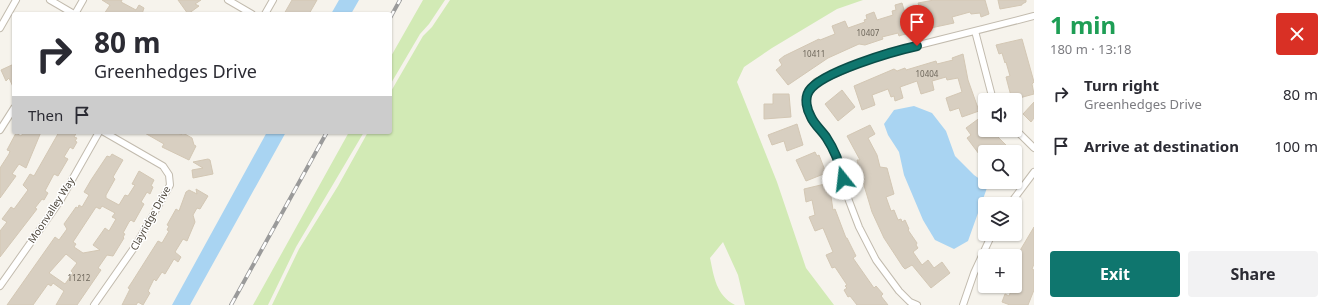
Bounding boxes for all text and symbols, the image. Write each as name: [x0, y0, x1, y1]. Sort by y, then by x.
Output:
pin: [900, 5, 934, 46]
text: 1 min: [1050, 8, 1116, 41]
icon: arrive: [906, 11, 928, 33]
button: close: [1276, 13, 1318, 55]
text: 80 m: [94, 23, 161, 61]
house number: 10407: [857, 27, 880, 38]
icon: right: [28, 28, 80, 80]
text: 180 m · 13:18: [1050, 40, 1131, 58]
house number: 10411: [803, 48, 825, 59]
text: Greenhedges Drive: [94, 59, 257, 83]
house number: 10404: [916, 68, 939, 79]
text: Turn right: [1084, 75, 1159, 95]
icon: right: [1050, 83, 1072, 105]
text: 80 m: [1283, 84, 1318, 104]
map controls: [978, 93, 1022, 293]
button: sound: [978, 93, 1022, 137]
text: Greenhedges Drive: [1084, 95, 1202, 113]
icon: arrive: [71, 104, 93, 126]
text: Then: [28, 105, 63, 125]
icon: arrive: [1050, 135, 1072, 157]
text: Arrive at destination: [1084, 136, 1239, 156]
text: 100 m: [1274, 136, 1318, 156]
button: search: [978, 145, 1022, 189]
position arrow: [822, 158, 864, 200]
street label: Moonvalley Way: [24, 174, 78, 246]
street label: Clayridge Drive: [127, 183, 174, 253]
button: layers: [978, 197, 1022, 241]
button: +: [978, 249, 1022, 293]
button: Exit: [1050, 251, 1180, 297]
button: Share: [1188, 251, 1318, 297]
house number: 11212: [68, 272, 91, 283]

